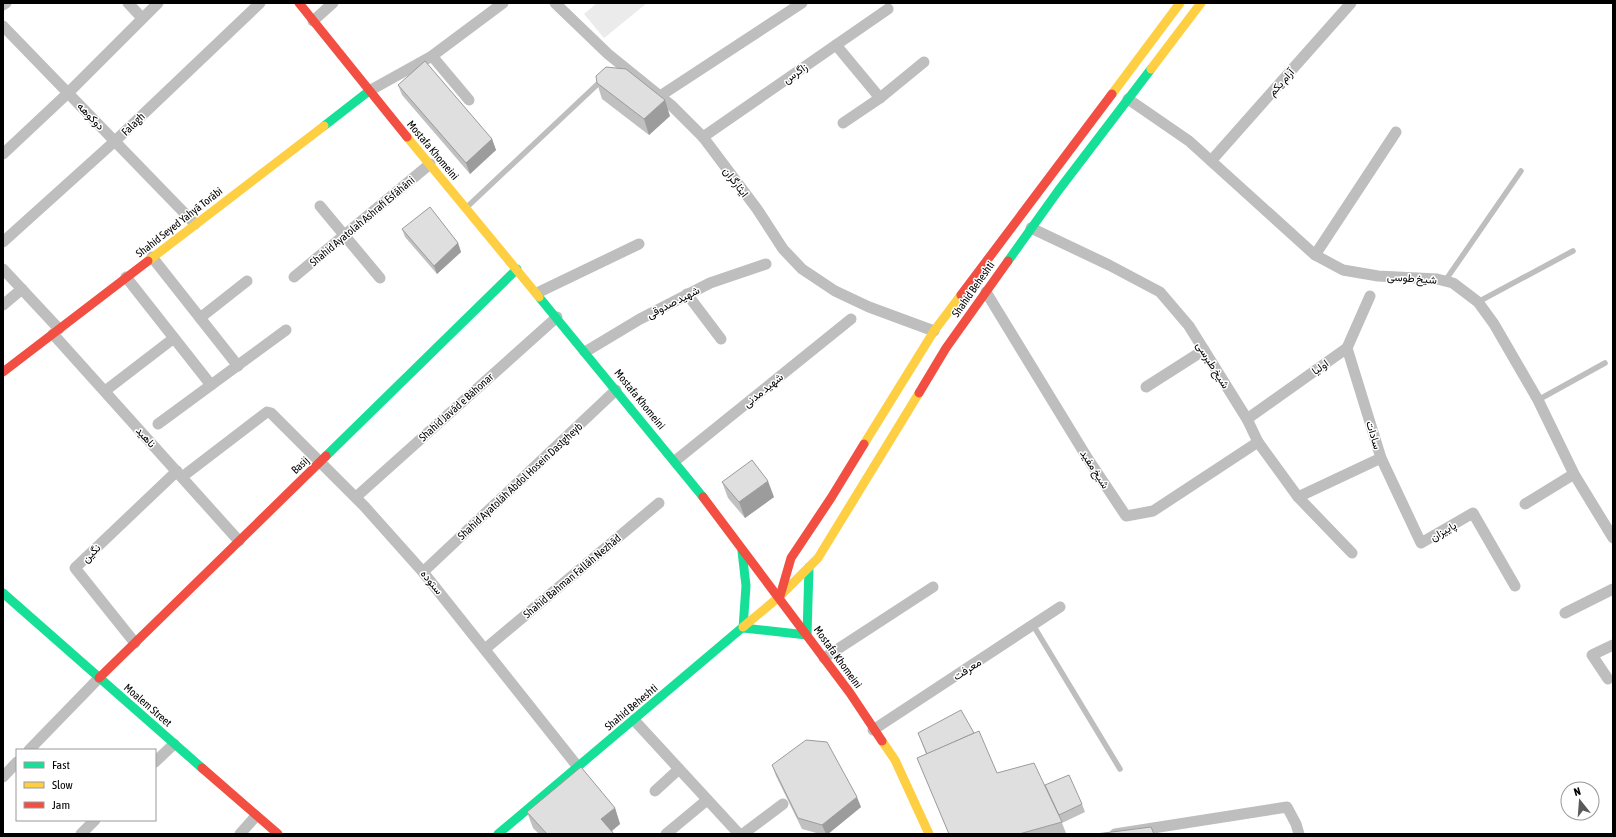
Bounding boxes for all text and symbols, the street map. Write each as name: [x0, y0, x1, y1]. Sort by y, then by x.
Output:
street label: زاگرس: [781, 60, 810, 86]
street label: آرام یکم: [1266, 65, 1299, 99]
street label: دوکوهه: [74, 100, 107, 133]
street label: Falagh: [119, 110, 147, 138]
street label: Mostafa Khomeini: [405, 118, 461, 182]
street label: ایثارگران: [720, 165, 751, 200]
street label: Shahid Ayatolah Ashrafi Esfāhāni: [307, 174, 417, 268]
street label: Shahid Seyed Yahyā Torābi: [133, 185, 225, 259]
street label: Shahid Beheshti: [949, 259, 997, 319]
street label: شیخ طوسی: [1386, 270, 1438, 288]
street label: شهید صدوقی: [645, 283, 702, 321]
street label: شیخ طبرسی: [1192, 340, 1232, 392]
street label: اولیا: [1309, 357, 1331, 378]
street label: Mostafa Khomeini: [612, 367, 668, 431]
street label: Shahid Javād e Bāhonar: [416, 370, 496, 443]
street label: شهید مدنی: [741, 370, 786, 410]
street label: سادات: [1364, 419, 1384, 451]
street label: Shahid Ayatolāh Abdol Hosein Dastgheyb: [455, 420, 585, 542]
street label: ناهید: [133, 424, 158, 450]
street label: شیخ مفید: [1076, 447, 1112, 492]
street label: Basij: [289, 454, 311, 476]
street label: پاییزان: [1428, 519, 1459, 545]
street label: Shahid Bahman Fallāh Nezhād: [521, 532, 623, 620]
street label: نگین: [79, 541, 103, 565]
street label: ستوده: [418, 567, 446, 597]
street label: Mostafa Khomeini: [812, 624, 864, 690]
street label: معرفت: [951, 655, 984, 683]
street label: Moalem Street: [122, 681, 174, 729]
street label: Shahid Beheshti: [602, 681, 660, 733]
legend: [16, 749, 156, 821]
text: Fast: [52, 758, 70, 772]
text: Slow: [52, 778, 73, 792]
north arrow: [1560, 781, 1600, 821]
text: N: [1572, 785, 1582, 798]
text: Jam: [52, 798, 70, 812]

